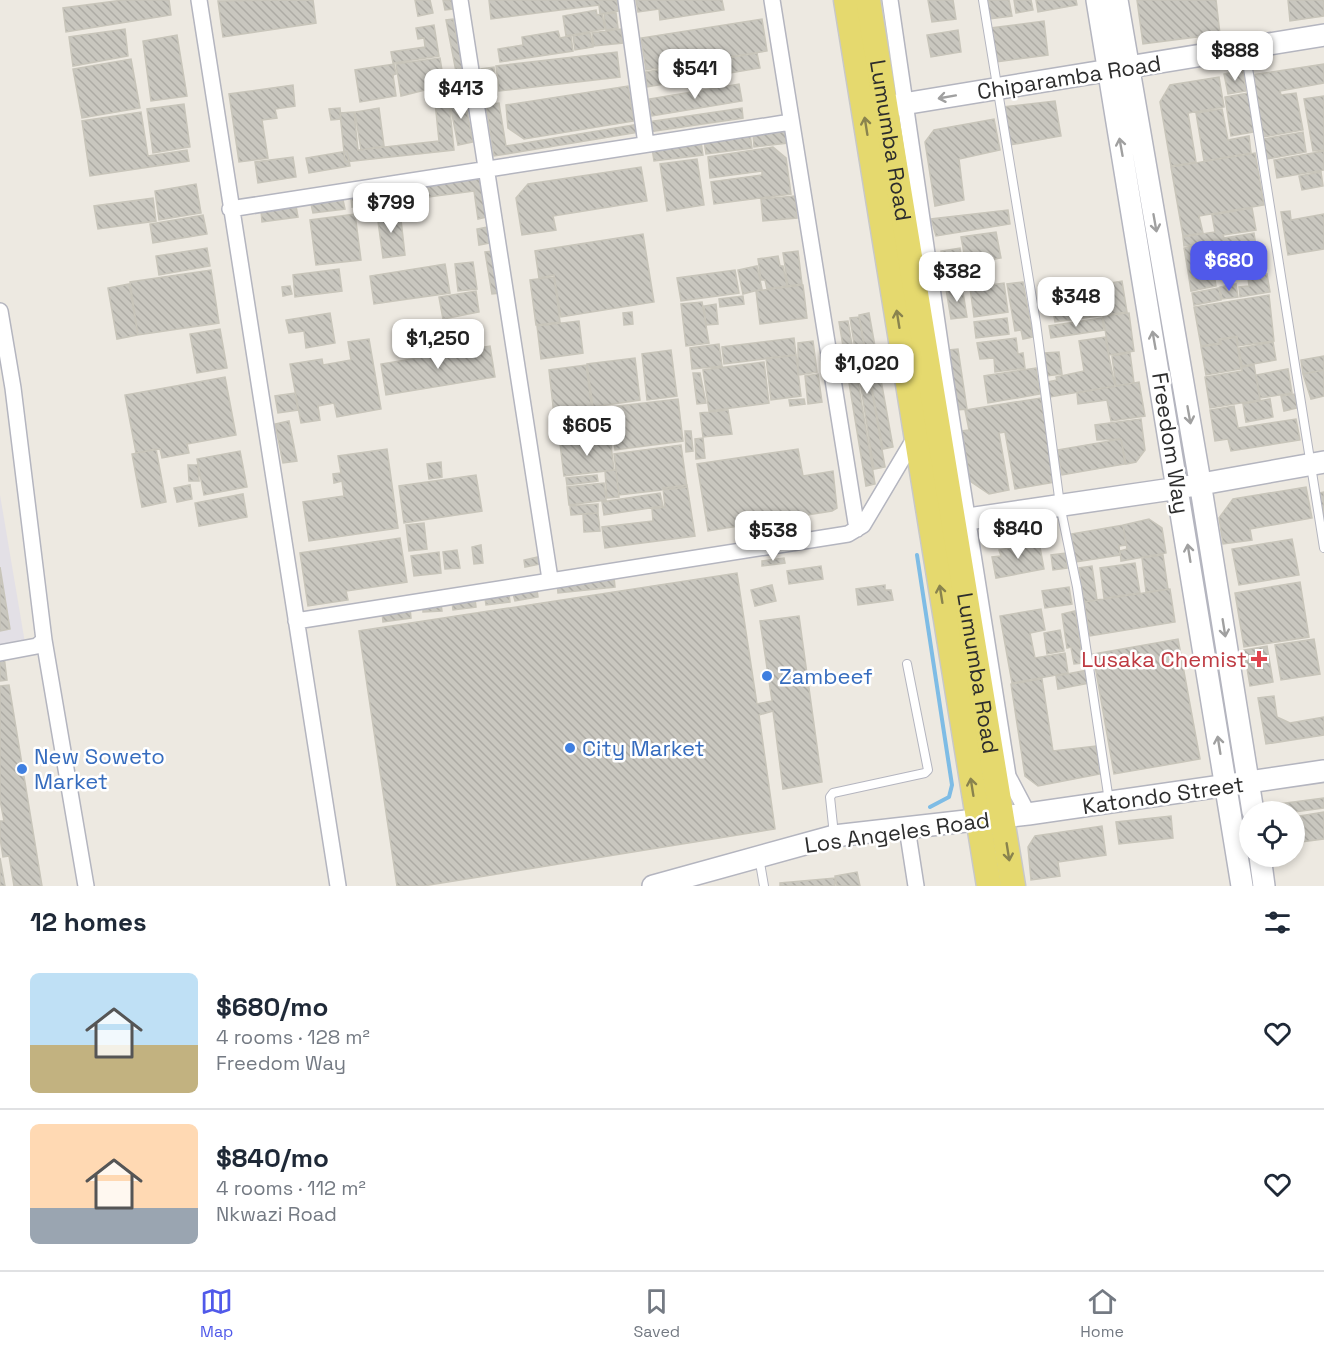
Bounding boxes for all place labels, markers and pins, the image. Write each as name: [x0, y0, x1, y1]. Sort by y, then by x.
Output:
pin: $888: [1199, 31, 1271, 82]
pin: $541: [659, 49, 731, 100]
pin: $413: [425, 69, 497, 120]
pin: $799: [355, 183, 427, 234]
pin: $680: [1193, 241, 1265, 292]
pin: $382: [921, 252, 993, 303]
pin: $348: [1040, 277, 1112, 328]
pin: $1,250: [389, 319, 487, 370]
pin: $1,020: [818, 344, 916, 395]
pin: $605: [551, 406, 623, 457]
pin: $840: [982, 509, 1054, 560]
pin: $538: [737, 511, 809, 562]
place label: Lusaka Chemist: [1081, 645, 1247, 673]
marker: Lusaka Chemist: [1252, 652, 1266, 666]
place label: Zambeef: [779, 662, 873, 690]
marker: Zambeef: [760, 669, 774, 683]
place label: City Market: [582, 734, 705, 762]
marker: City Market: [563, 741, 577, 755]
place label: New Soweto Market: [34, 742, 165, 795]
marker: New Soweto Market: [15, 762, 29, 776]

